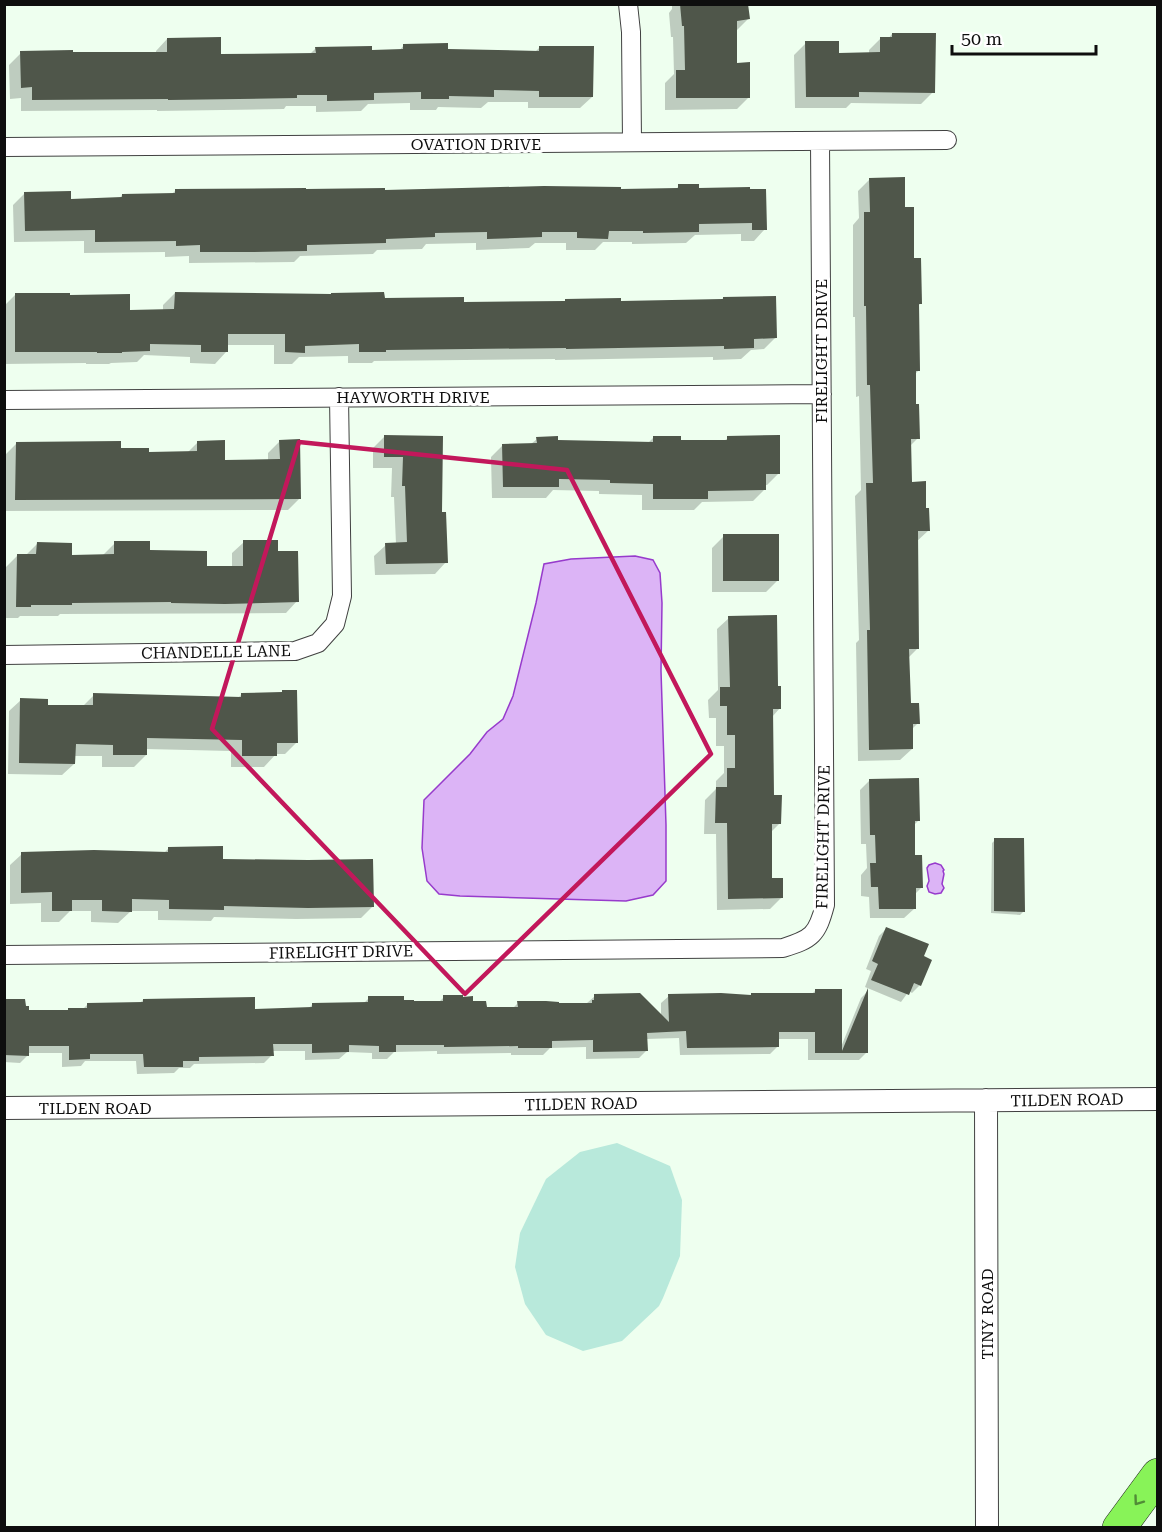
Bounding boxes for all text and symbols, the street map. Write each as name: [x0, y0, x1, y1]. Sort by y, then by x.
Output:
scale bar: [952, 18, 1096, 56]
text: 50 m: [961, 28, 1002, 49]
street label: OVATION DRIVE: [411, 135, 541, 154]
street label: FIRELIGHT DRIVE: [812, 279, 831, 423]
street label: HAYWORTH DRIVE: [336, 388, 490, 407]
street label: CHANDELLE LANE: [141, 641, 291, 663]
street label: FIRELIGHT DRIVE: [812, 765, 834, 909]
street label: FIRELIGHT DRIVE: [269, 941, 413, 963]
street label: TILDEN ROAD: [1010, 1090, 1124, 1110]
street label: TILDEN ROAD: [524, 1094, 638, 1114]
street label: TILDEN ROAD: [38, 1099, 152, 1118]
street label: TINY ROAD: [978, 1268, 997, 1360]
one-way arrow: [1135, 1495, 1146, 1506]

